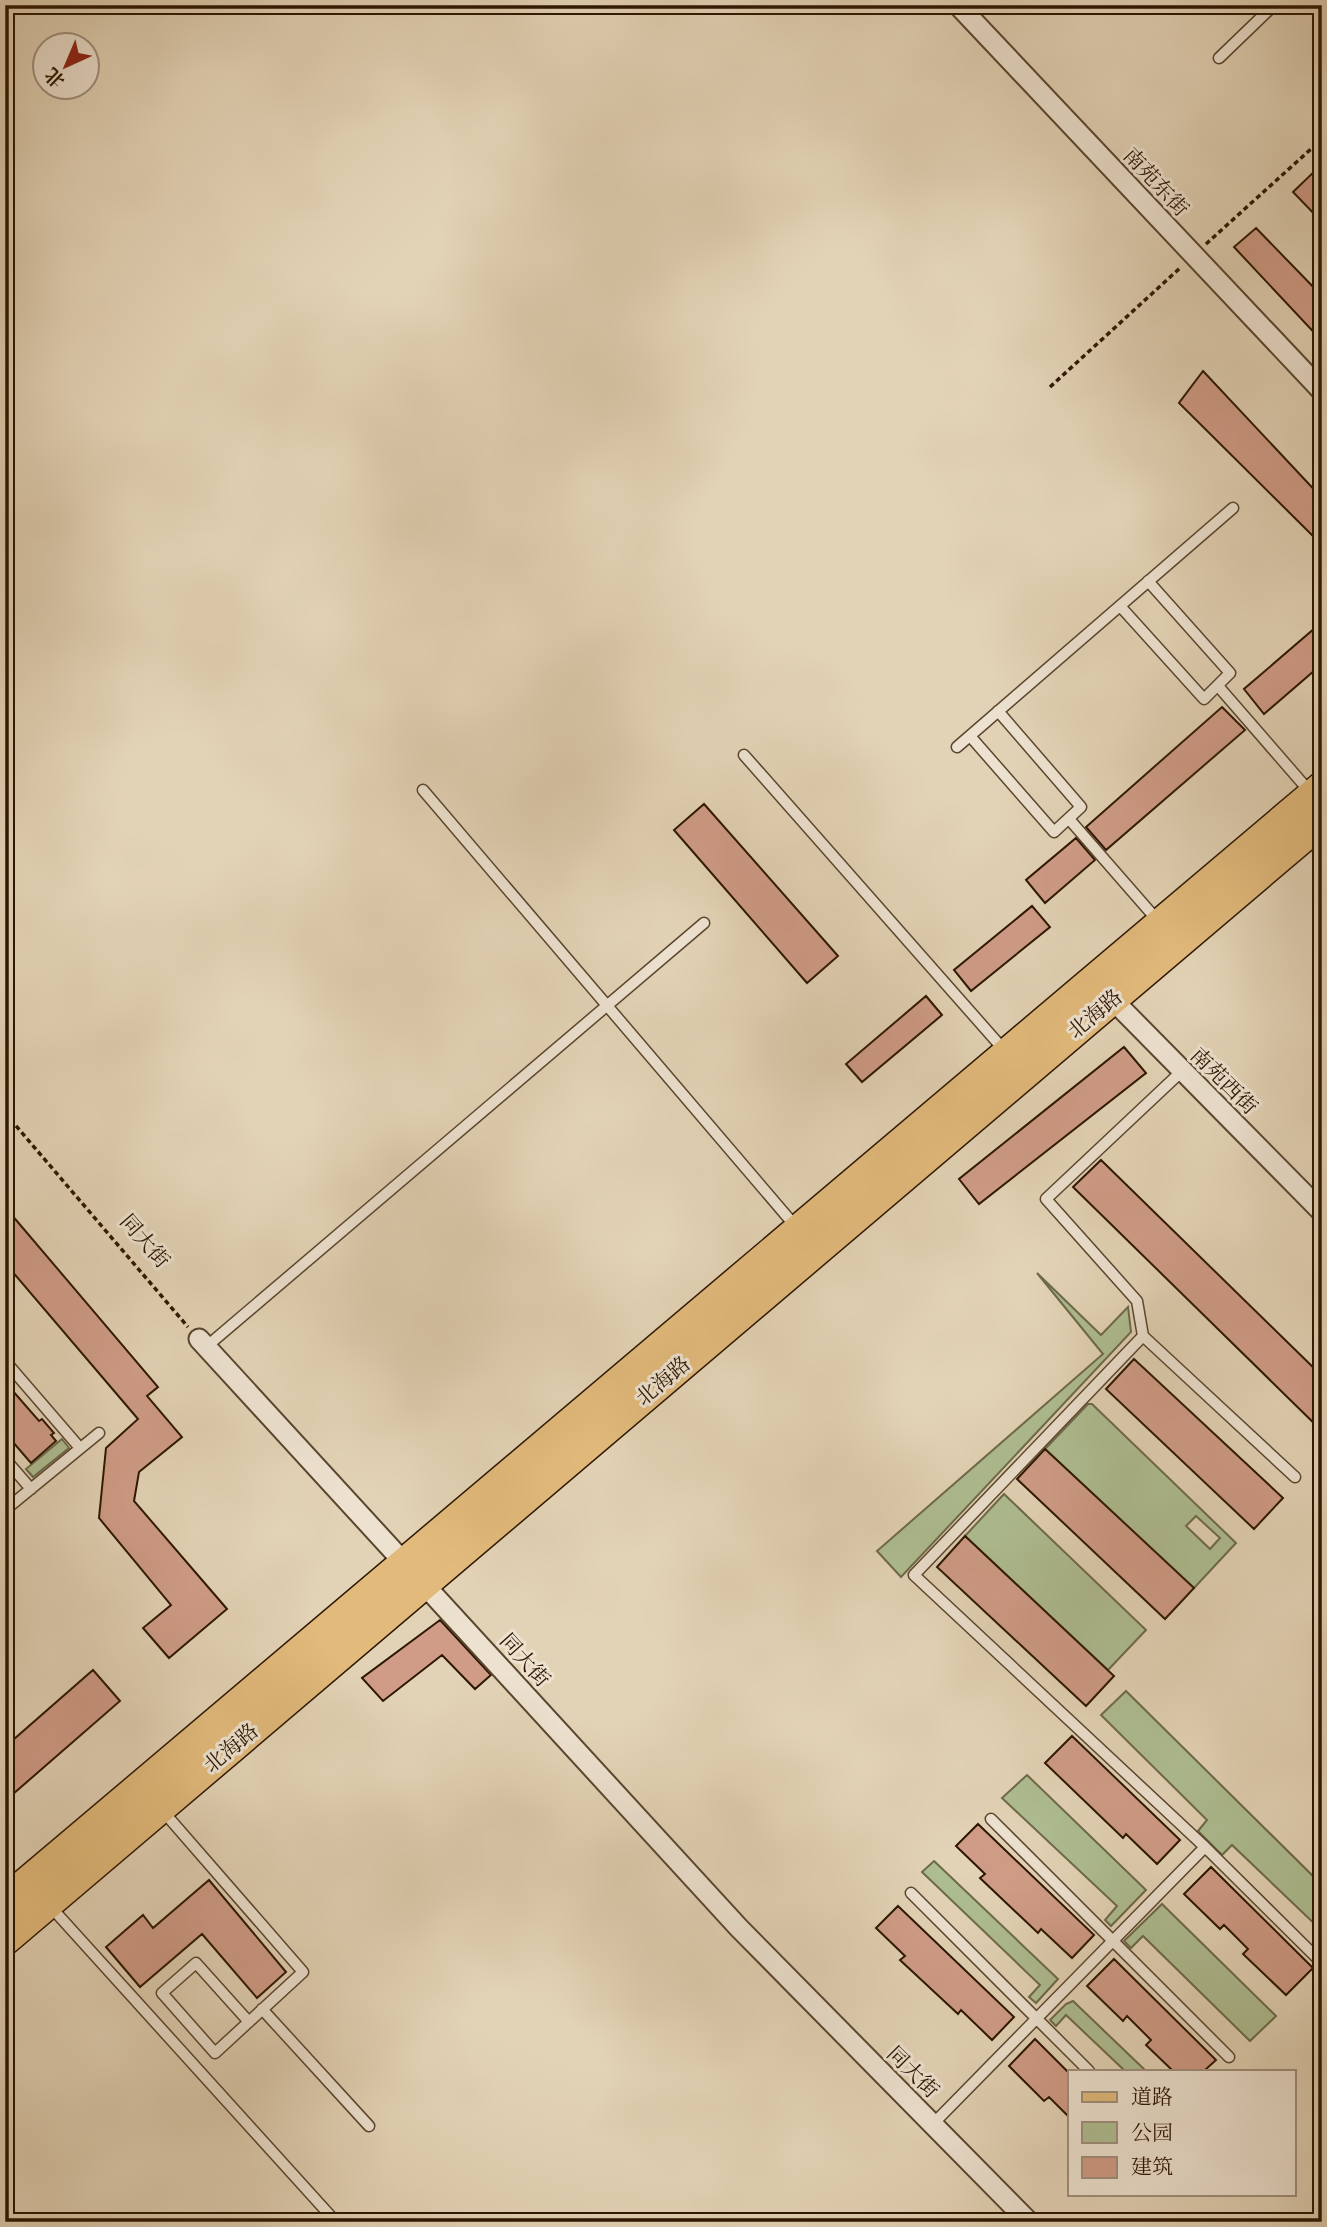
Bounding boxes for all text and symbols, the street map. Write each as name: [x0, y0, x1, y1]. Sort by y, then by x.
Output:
north arrow: [32, 32, 102, 102]
text: 北: [40, 63, 69, 93]
street label: 南苑东街: [1118, 142, 1194, 222]
street label: 北海路: [1063, 984, 1127, 1044]
street label: 南苑西街: [1185, 1042, 1263, 1120]
street label: 同大街: [115, 1209, 175, 1273]
street label: 北海路: [631, 1351, 695, 1411]
street label: 同大街: [494, 1628, 556, 1692]
street label: 北海路: [199, 1718, 263, 1778]
street label: 同大街: [882, 2041, 944, 2103]
legend: [1068, 2070, 1296, 2196]
text: 道路: [1131, 2084, 1173, 2110]
text: 公园: [1131, 2120, 1173, 2146]
text: 建筑: [1131, 2154, 1173, 2180]

